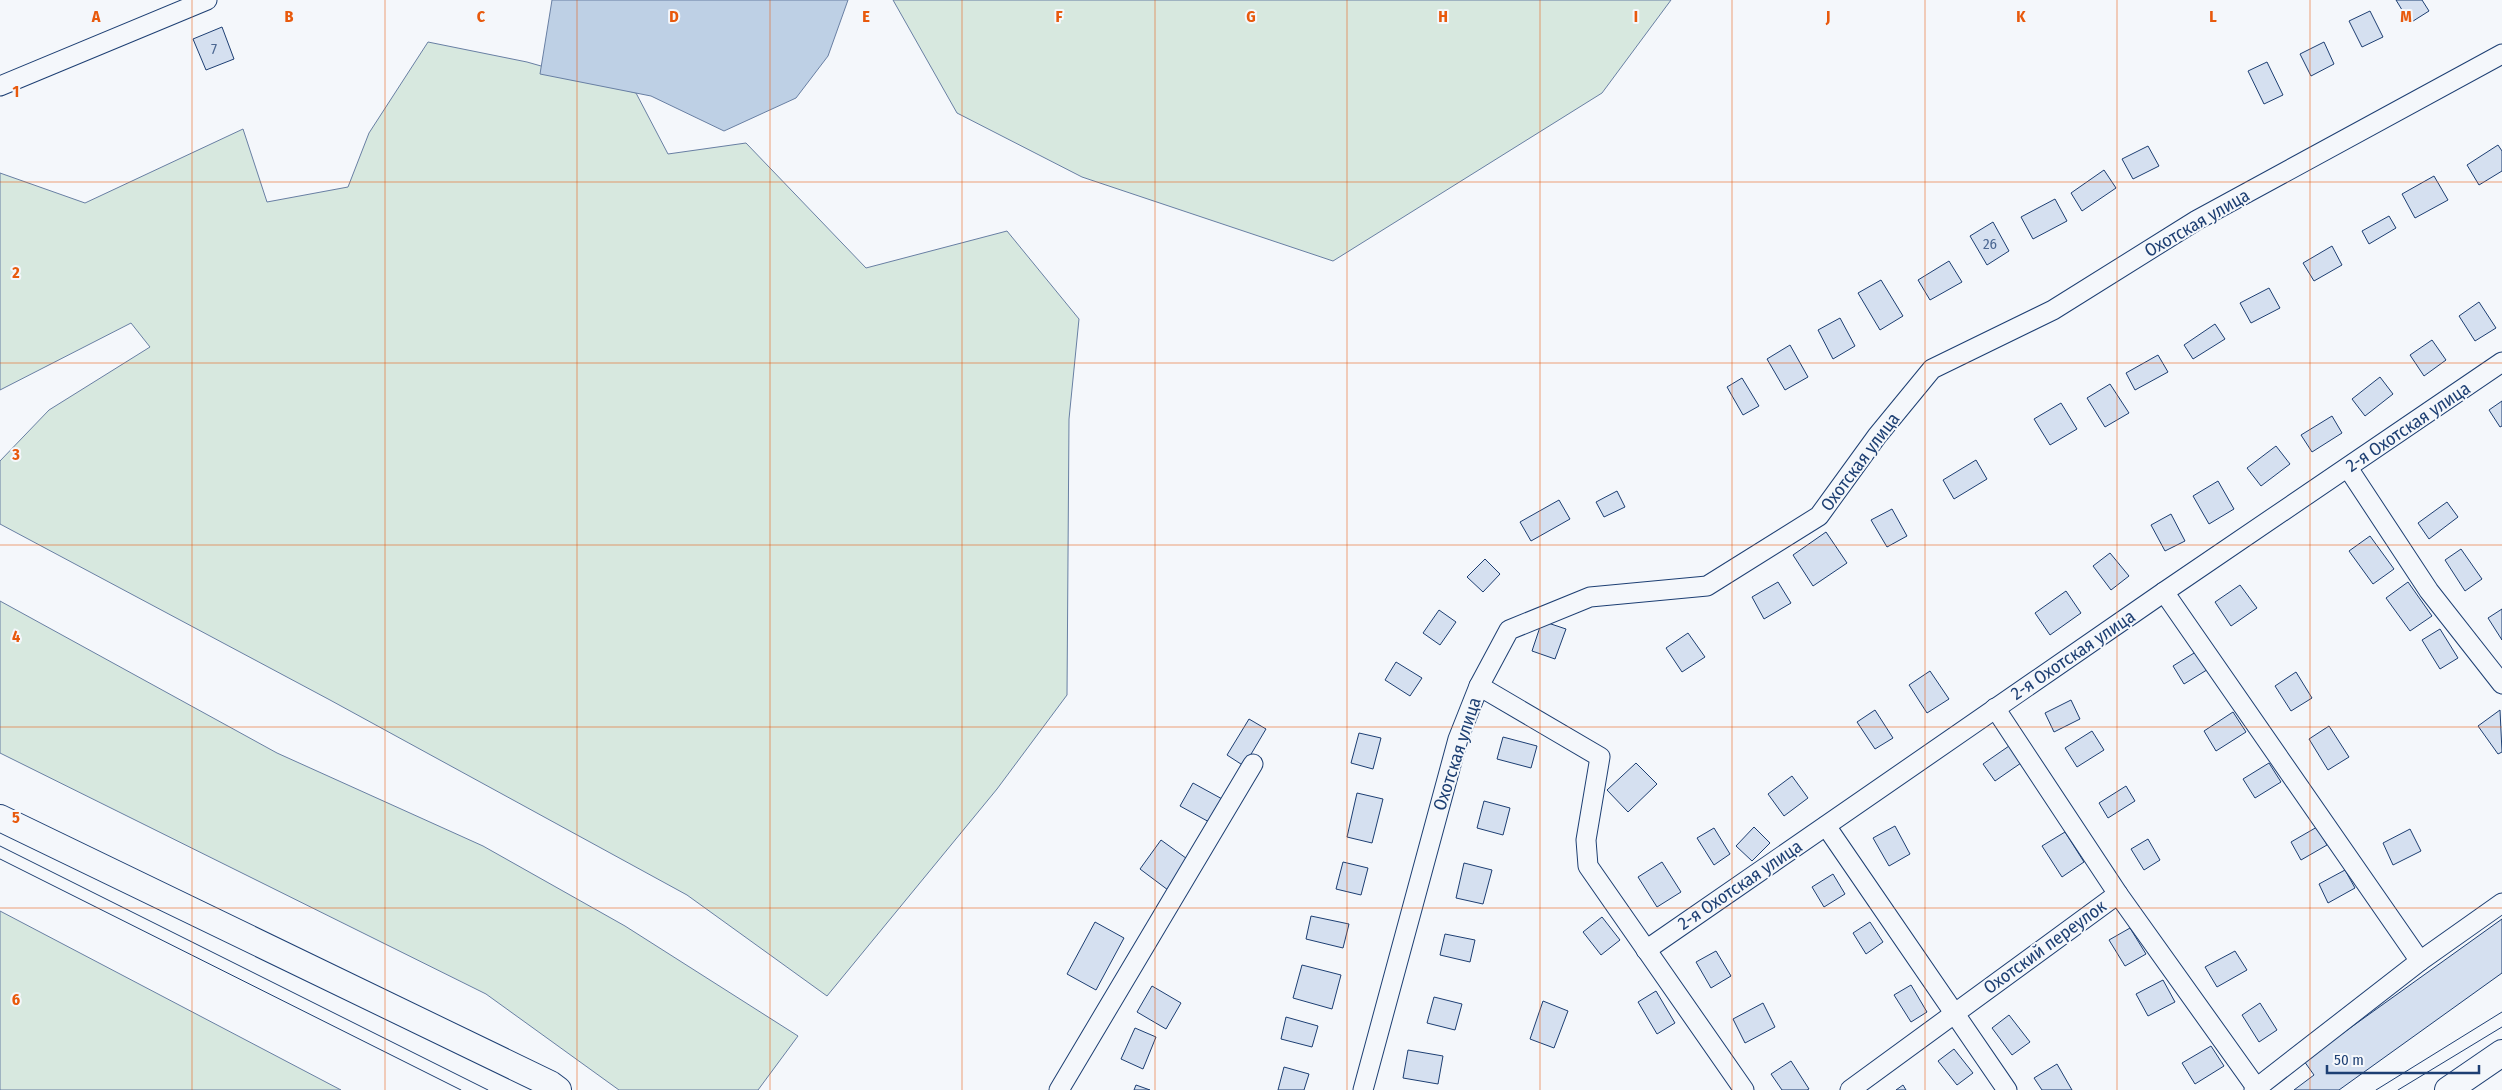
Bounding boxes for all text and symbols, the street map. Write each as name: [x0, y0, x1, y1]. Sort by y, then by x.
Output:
text: A: [91, 7, 101, 26]
text: B: [285, 7, 294, 26]
text: C: [477, 7, 486, 26]
text: D: [669, 7, 679, 26]
text: E: [862, 7, 870, 26]
text: F: [1055, 7, 1063, 26]
text: G: [1246, 7, 1256, 26]
text: H: [1438, 7, 1448, 26]
text: I: [1634, 7, 1638, 26]
text: J: [1825, 7, 1830, 26]
text: K: [2016, 7, 2026, 26]
text: L: [2209, 7, 2217, 26]
text: M: [2400, 7, 2412, 26]
house number: 7: [211, 40, 217, 58]
text: 1: [13, 82, 19, 101]
street label: Охотская улица: [2141, 184, 2254, 262]
house number: 26: [1983, 235, 1997, 253]
text: 2: [11, 263, 20, 282]
street label: 2-я Охотская улица: [2342, 377, 2474, 477]
street label: Охотская улица: [1816, 408, 1904, 516]
text: 3: [11, 445, 20, 464]
street label: 2-я Охотская улица: [2007, 605, 2139, 705]
text: 4: [12, 627, 20, 646]
street label: Охотская улица: [1428, 694, 1486, 813]
text: 5: [12, 808, 20, 827]
street label: 2-я Охотская улица: [1674, 835, 1806, 935]
street label: Охотский переулок: [1979, 895, 2111, 999]
text: 6: [12, 990, 20, 1009]
scale bar: [2327, 1042, 2480, 1074]
text: 50 m: [2334, 1051, 2364, 1069]

